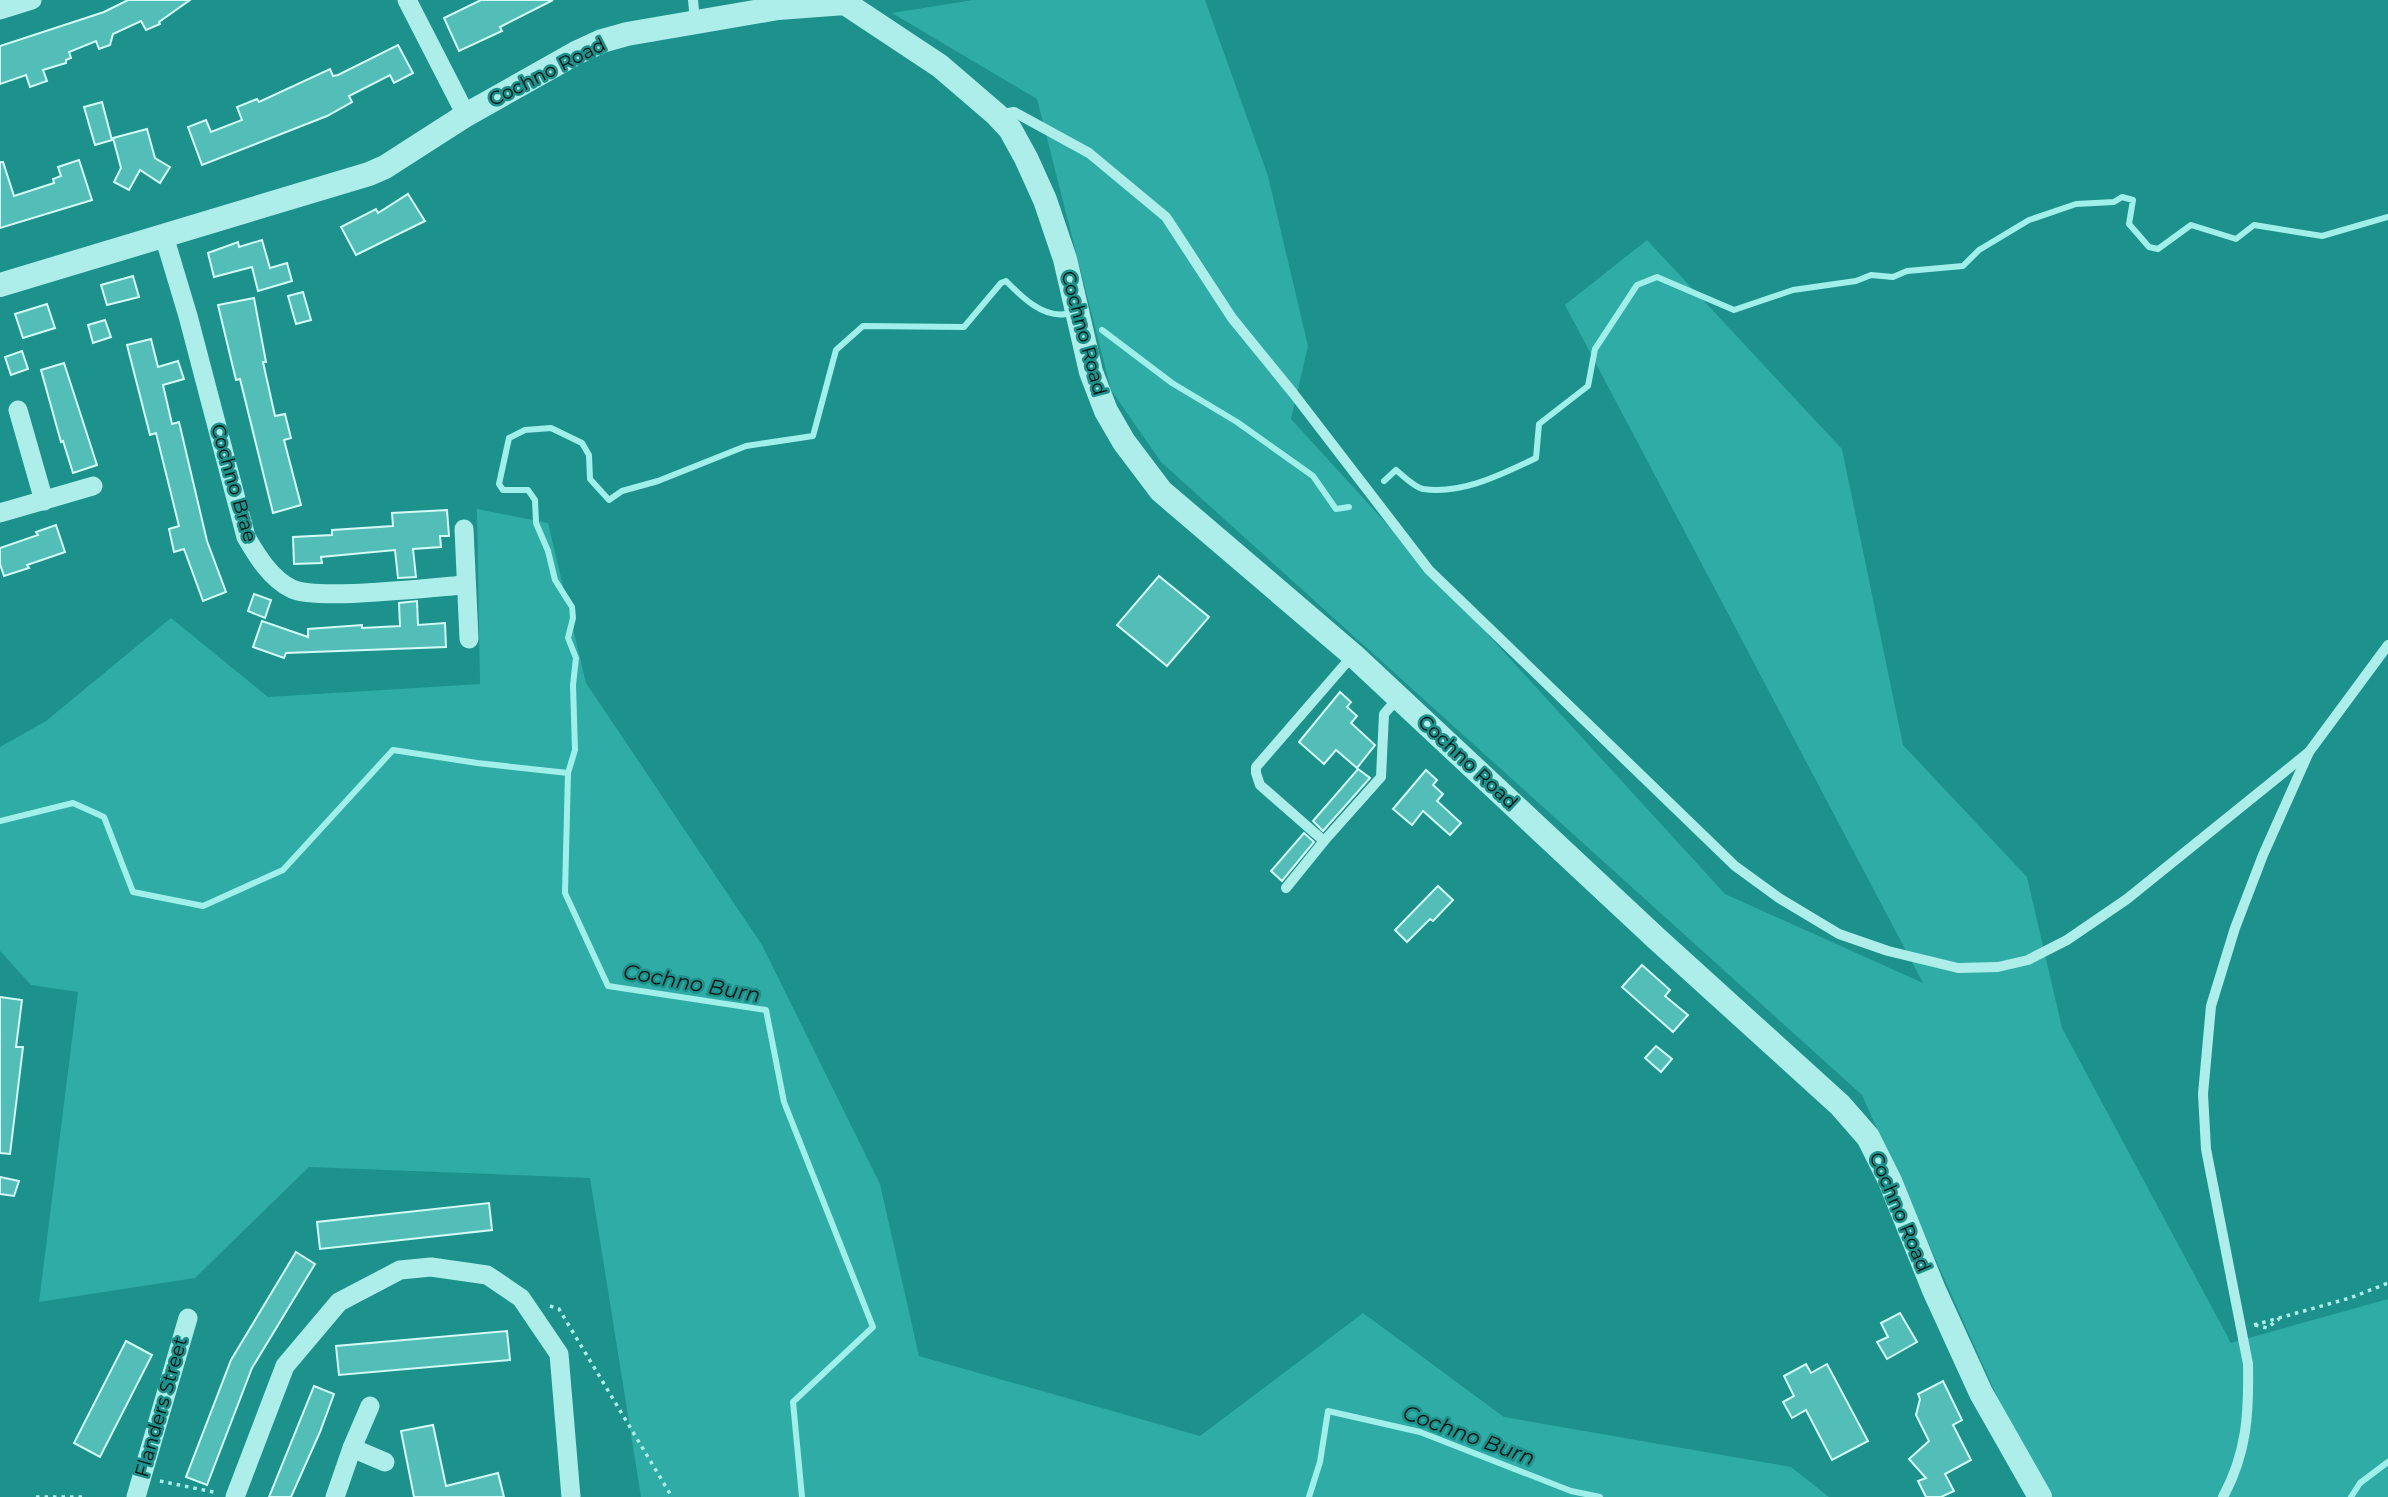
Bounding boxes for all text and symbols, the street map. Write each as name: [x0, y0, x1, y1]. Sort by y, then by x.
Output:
street label: Cochno Road: [485, 33, 609, 111]
street label: Cochno Road: [1056, 268, 1112, 398]
street label: Cochno Brae: [206, 421, 262, 545]
street label: Cochno Road: [1413, 710, 1523, 814]
water label: Cochno Burn: [621, 959, 763, 1007]
street label: Cochno Road: [1864, 1149, 1936, 1275]
street label: Flanders Street: [130, 1334, 192, 1480]
water label: Cochno Burn: [1399, 1399, 1539, 1471]

